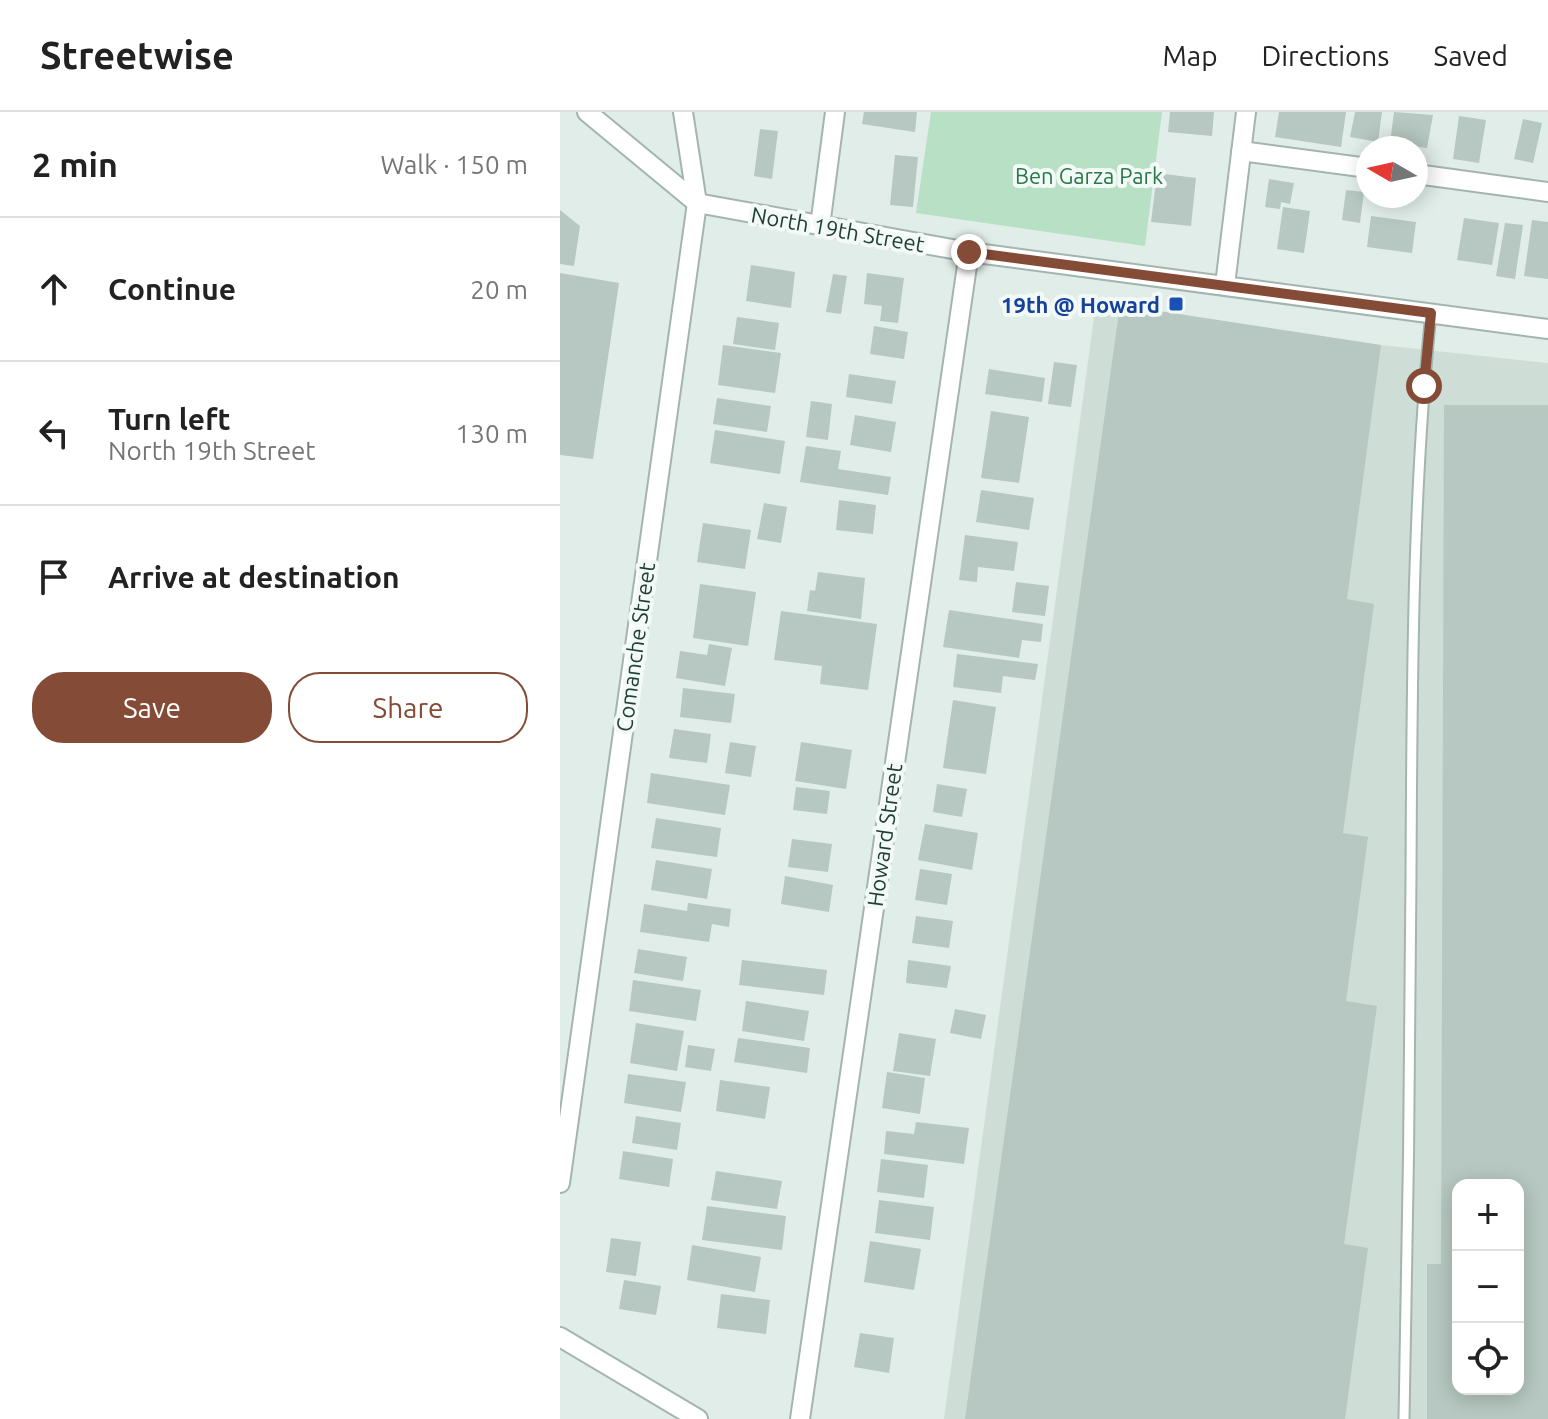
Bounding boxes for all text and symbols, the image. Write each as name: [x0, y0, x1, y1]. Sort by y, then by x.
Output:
text: Streetwise: [40, 34, 234, 76]
text: Map: [1162, 40, 1218, 71]
text: Directions: [1262, 40, 1389, 71]
text: Saved: [1433, 40, 1508, 71]
north arrow: [1356, 136, 1428, 208]
text: 2 min: [32, 145, 118, 183]
text: Walk · 150 m: [380, 150, 528, 179]
park label: Ben Garza Park: [1015, 163, 1163, 188]
street label: North 19th Street: [749, 201, 927, 257]
route end: [951, 234, 987, 270]
icon: ahead: [32, 267, 76, 311]
text: Continue: [108, 272, 236, 306]
text: 20 m: [470, 275, 528, 304]
place label: 19th @ Howard: [1001, 292, 1160, 317]
marker: 19th @ Howard: [1167, 295, 1185, 313]
route start: [1406, 368, 1442, 404]
text: Turn left: [108, 402, 230, 436]
icon: left: [32, 411, 76, 455]
text: 130 m: [456, 419, 528, 448]
text: North 19th Street: [108, 436, 316, 465]
icon: arrive: [32, 555, 76, 599]
text: Arrive at destination: [108, 560, 400, 594]
street label: Comanche Street: [611, 560, 659, 733]
button: Save: [32, 672, 272, 743]
button: Share: [288, 672, 528, 743]
street label: Howard Street: [862, 762, 906, 908]
map controls: [1452, 1179, 1524, 1395]
button: +: [1452, 1179, 1524, 1251]
button: −: [1452, 1251, 1524, 1323]
button: locate: [1452, 1323, 1524, 1395]

